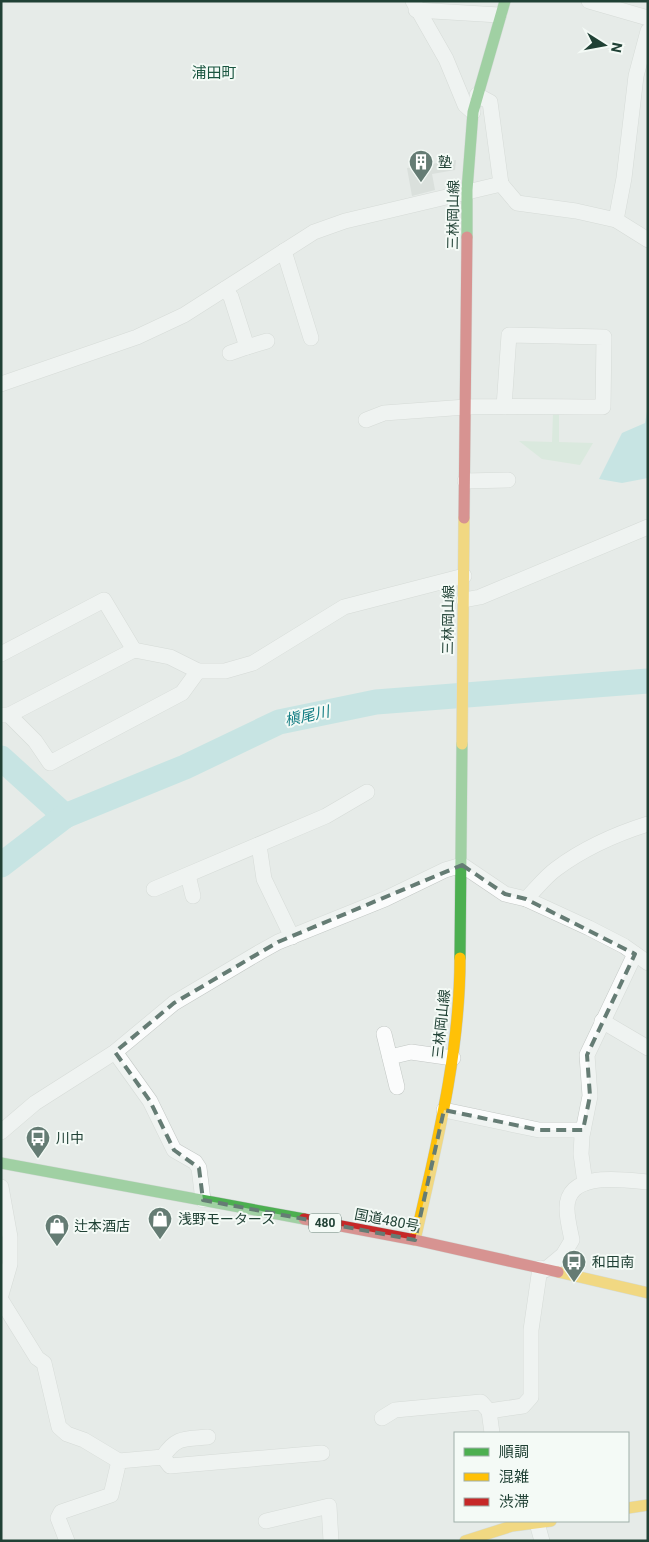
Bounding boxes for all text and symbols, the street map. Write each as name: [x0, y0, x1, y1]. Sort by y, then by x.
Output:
north arrow: [579, 20, 629, 70]
text: N: [608, 41, 626, 54]
district label: 浦田町: [191, 64, 237, 82]
building icon: 塾: [408, 149, 434, 183]
place label: 塾: [438, 154, 452, 170]
street label: 三林岡山線: [444, 180, 462, 250]
street label: 三林岡山線: [439, 585, 457, 655]
water label: 槇尾川: [283, 702, 333, 729]
street label: 三林岡山線: [429, 988, 453, 1060]
bus stop icon: 川中: [25, 1125, 51, 1159]
place label: 川中: [56, 1130, 84, 1146]
shop icon: 浅野モータース: [147, 1206, 173, 1240]
street label: 国道480号: [353, 1206, 421, 1234]
place label: 浅野モータース: [178, 1211, 275, 1227]
shop icon: 辻本酒店: [44, 1213, 70, 1247]
road number: 480: [309, 1214, 341, 1232]
place label: 辻本酒店: [74, 1218, 130, 1234]
bus stop icon: 和田南: [561, 1249, 587, 1283]
place label: 和田南: [592, 1254, 634, 1270]
legend: [454, 1432, 629, 1522]
text: 順調: [499, 1443, 529, 1461]
text: 混雑: [499, 1468, 529, 1486]
text: 渋滞: [499, 1493, 529, 1511]

